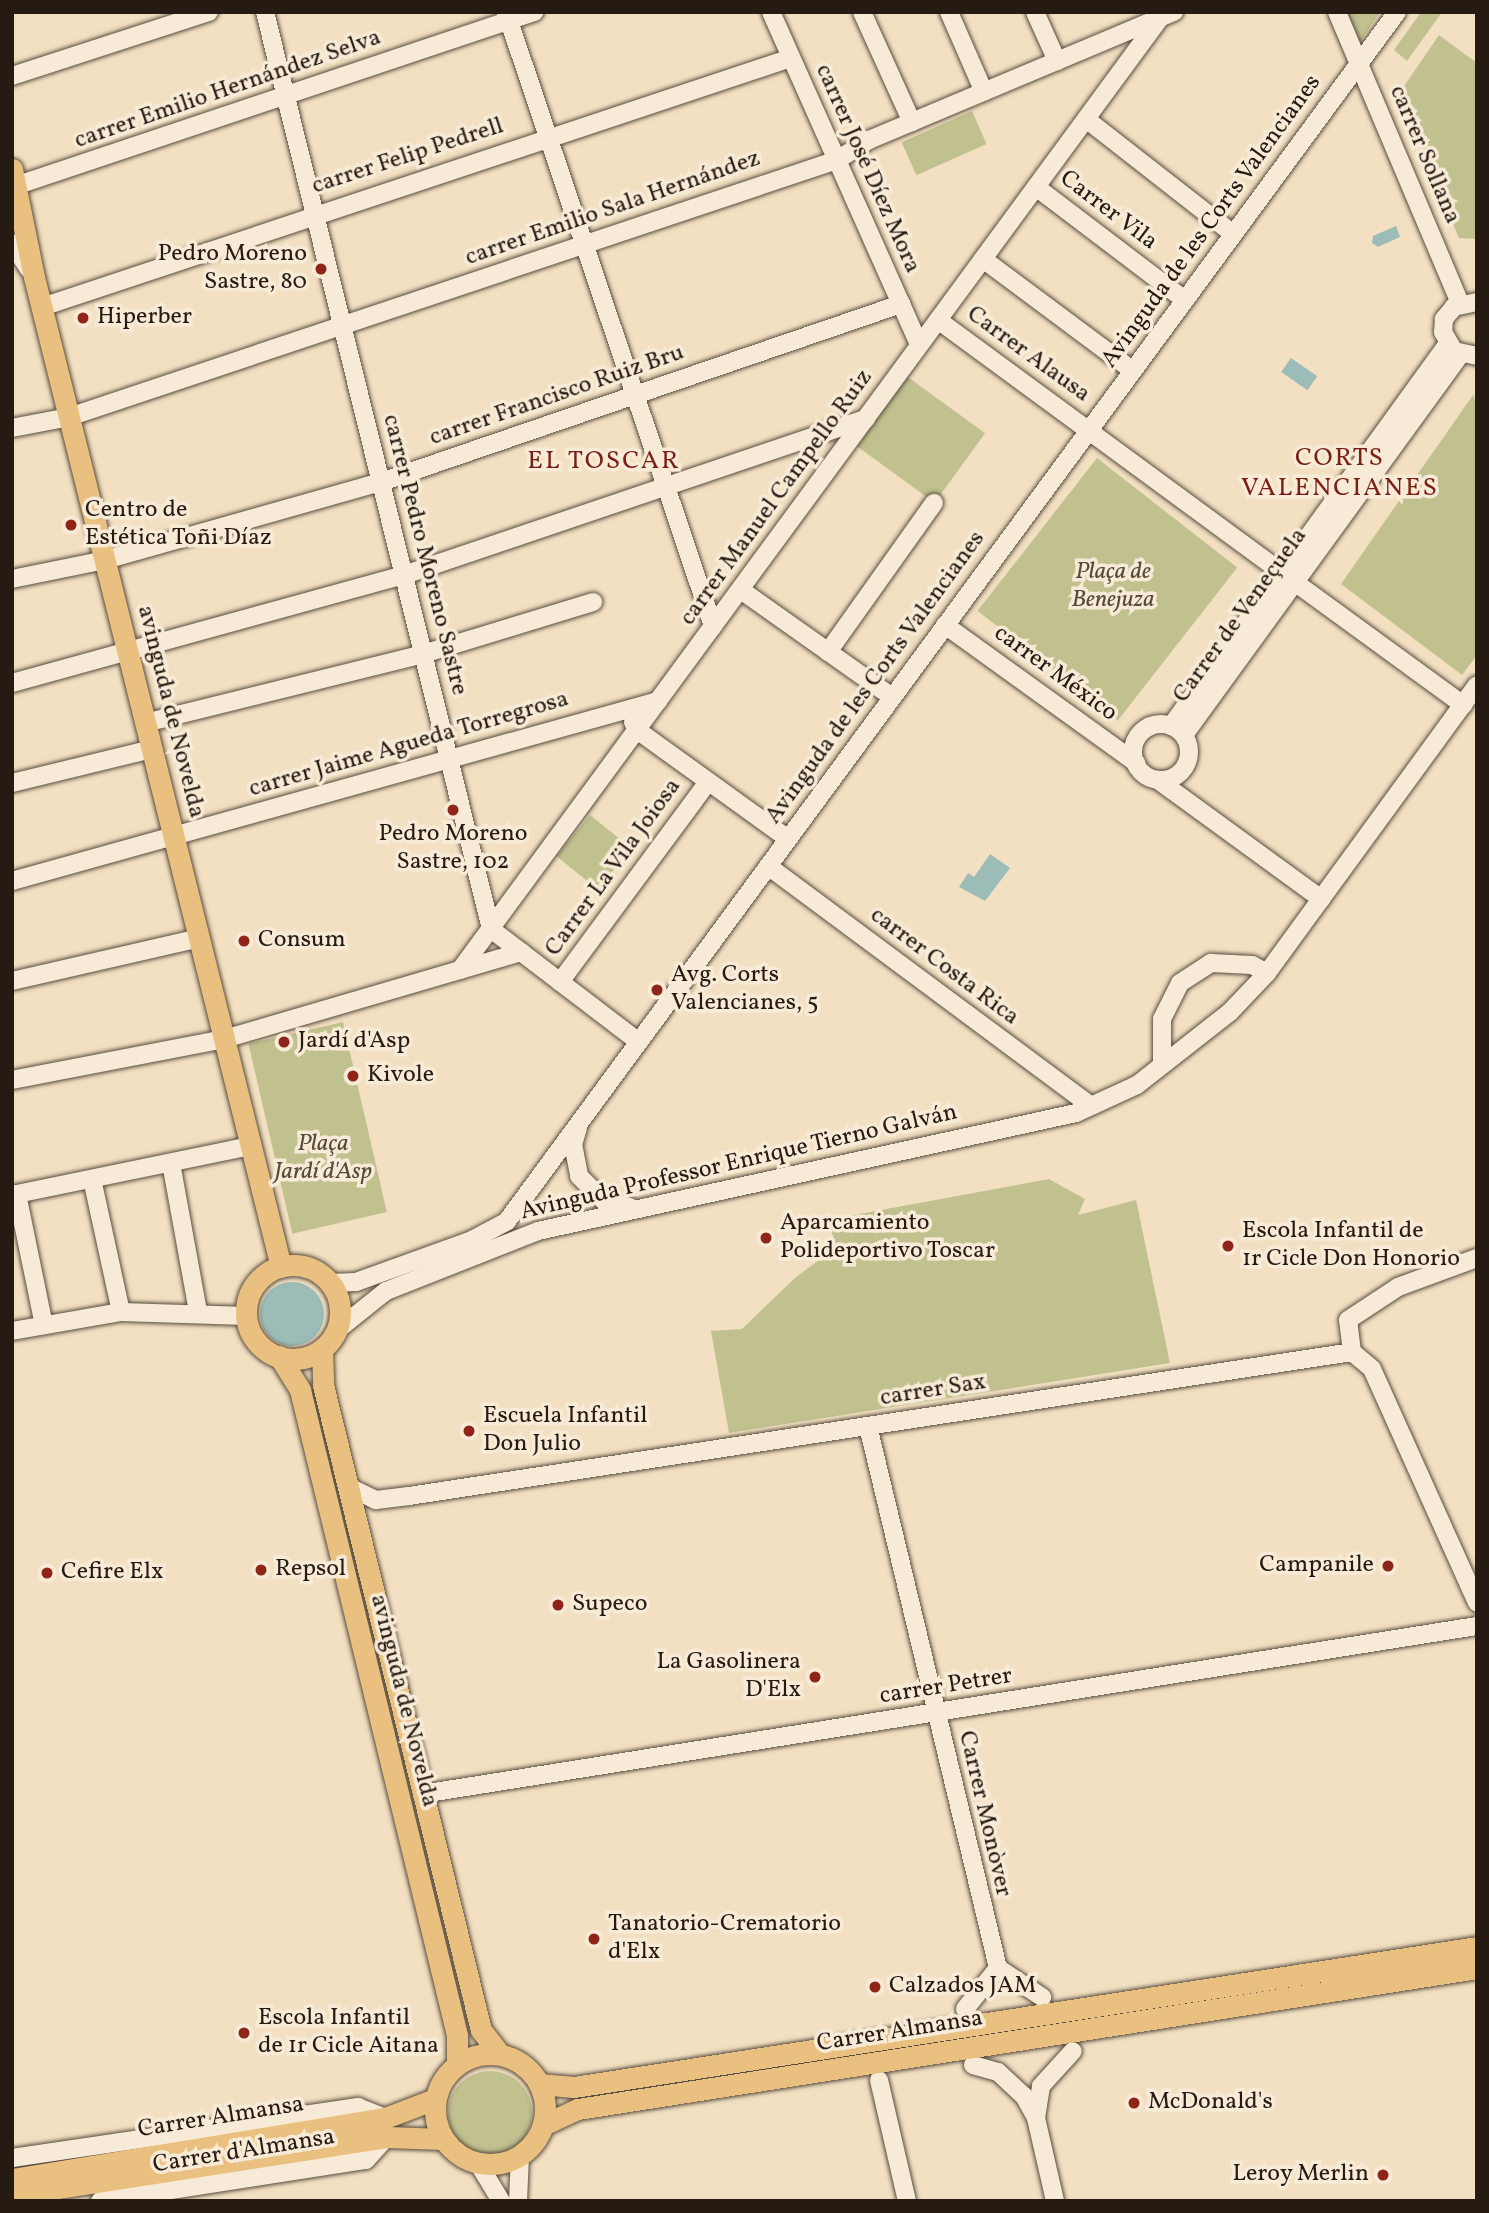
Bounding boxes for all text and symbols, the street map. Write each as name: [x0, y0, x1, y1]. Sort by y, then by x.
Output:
street label: carrer Emilio Hernández Selva: [71, 24, 385, 156]
street label: carrer José Díez Mora: [808, 60, 926, 278]
street label: Avinguda de les Corts Valencianes: [1096, 69, 1328, 375]
street label: carrer Sollana: [1382, 82, 1466, 228]
street label: carrer Felip Pedrell: [309, 112, 507, 202]
street label: carrer Emilio Sala Hernández: [462, 145, 764, 273]
street label: Carrer Vila: [1053, 165, 1163, 257]
place label: Pedro Moreno Sastre, 80: [158, 241, 307, 297]
marker: Pedro Moreno Sastre, 80: [313, 261, 329, 277]
street label: Carrer Alausa: [961, 301, 1095, 409]
place label: Hiperber: [97, 304, 192, 332]
marker: Hiperber: [75, 310, 91, 326]
street label: carrer Francisco Ruiz Bru: [426, 339, 688, 453]
street label: carrer Manuel Campello Ruiz: [674, 364, 880, 632]
street label: carrer Pedro Moreno Sastre: [375, 412, 473, 698]
district label: CORTS VALENCIANES: [1242, 443, 1438, 504]
district label: EL TOSCAR: [528, 446, 680, 478]
place label: Centro de Estética Toñi Díaz: [85, 497, 273, 553]
marker: Centro de Estética Toñi Díaz: [63, 517, 79, 533]
street label: Carrer de Veneçuela: [1168, 523, 1314, 709]
street label: Avinguda de les Corts Valencianes: [760, 525, 992, 831]
park label: Plaça de Benejuza: [1071, 559, 1155, 615]
street label: avinguda de Novelda: [130, 603, 210, 821]
street label: carrer México: [988, 620, 1122, 728]
street label: carrer Jaime Agueda Torregrosa: [246, 685, 572, 805]
street label: Carrer La Vila Joiosa: [540, 773, 688, 963]
marker: Pedro Moreno Sastre, 102: [445, 802, 461, 818]
place label: Pedro Moreno Sastre, 102: [378, 821, 528, 877]
street label: carrer Costa Rica: [864, 902, 1024, 1032]
place label: Consum: [258, 927, 346, 955]
marker: Consum: [236, 933, 252, 949]
place label: Avg. Corts Valencianes, 5: [671, 962, 819, 1018]
marker: Avg. Corts Valencianes, 5: [649, 982, 665, 998]
place label: Jardí d'Asp: [298, 1028, 410, 1056]
marker: Jardí d'Asp: [276, 1034, 292, 1050]
place label: Kivole: [367, 1062, 434, 1090]
marker: Kivole: [345, 1068, 361, 1084]
street label: Avinguda Professor Enrique Tierno Galván: [517, 1099, 961, 1227]
park label: Plaça Jardí d'Asp: [274, 1131, 372, 1187]
place label: Aparcamiento Polideportivo Toscar: [780, 1210, 996, 1266]
place label: Escola Infantil de 1r Cicle Don Honorio: [1242, 1218, 1460, 1274]
marker: Aparcamiento Polideportivo Toscar: [758, 1230, 774, 1246]
marker: Escola Infantil de 1r Cicle Don Honorio: [1220, 1238, 1236, 1254]
street label: carrer Sax: [878, 1368, 988, 1414]
place label: Escuela Infantil Don Julio: [483, 1403, 647, 1459]
marker: Escuela Infantil Don Julio: [461, 1423, 477, 1439]
place label: Campanile: [1259, 1552, 1374, 1580]
place label: Repsol: [275, 1556, 346, 1584]
marker: Campanile: [1380, 1558, 1396, 1574]
place label: Cefire Elx: [61, 1559, 163, 1587]
marker: Repsol: [253, 1562, 269, 1578]
marker: Cefire Elx: [39, 1565, 55, 1581]
place label: Supeco: [572, 1591, 647, 1619]
street label: avinguda de Novelda: [363, 1592, 443, 1810]
marker: Supeco: [550, 1597, 566, 1613]
place label: La Gasolinera D'Elx: [656, 1649, 801, 1705]
street label: carrer Petrer: [878, 1662, 1014, 1712]
marker: La Gasolinera D'Elx: [807, 1669, 823, 1685]
street label: Carrer Monòver: [951, 1728, 1017, 1900]
place label: Tanatorio-Crematorio d'Elx: [608, 1911, 841, 1967]
marker: Tanatorio-Crematorio d'Elx: [586, 1931, 602, 1947]
place label: Calzados JAM: [889, 1973, 1036, 2001]
marker: Calzados JAM: [867, 1979, 883, 1995]
place label: Escola Infantil de 1r Cicle Aitana: [258, 2005, 439, 2061]
street label: Carrer Almansa: [815, 2005, 985, 2059]
marker: Escola Infantil de 1r Cicle Aitana: [236, 2025, 252, 2041]
place label: McDonald's: [1148, 2089, 1273, 2117]
street label: Carrer Almansa: [136, 2091, 306, 2145]
marker: McDonald's: [1126, 2095, 1142, 2111]
street label: Carrer d'Almansa: [151, 2123, 337, 2181]
place label: Leroy Merlin: [1232, 2161, 1369, 2189]
marker: Leroy Merlin: [1375, 2167, 1391, 2183]

